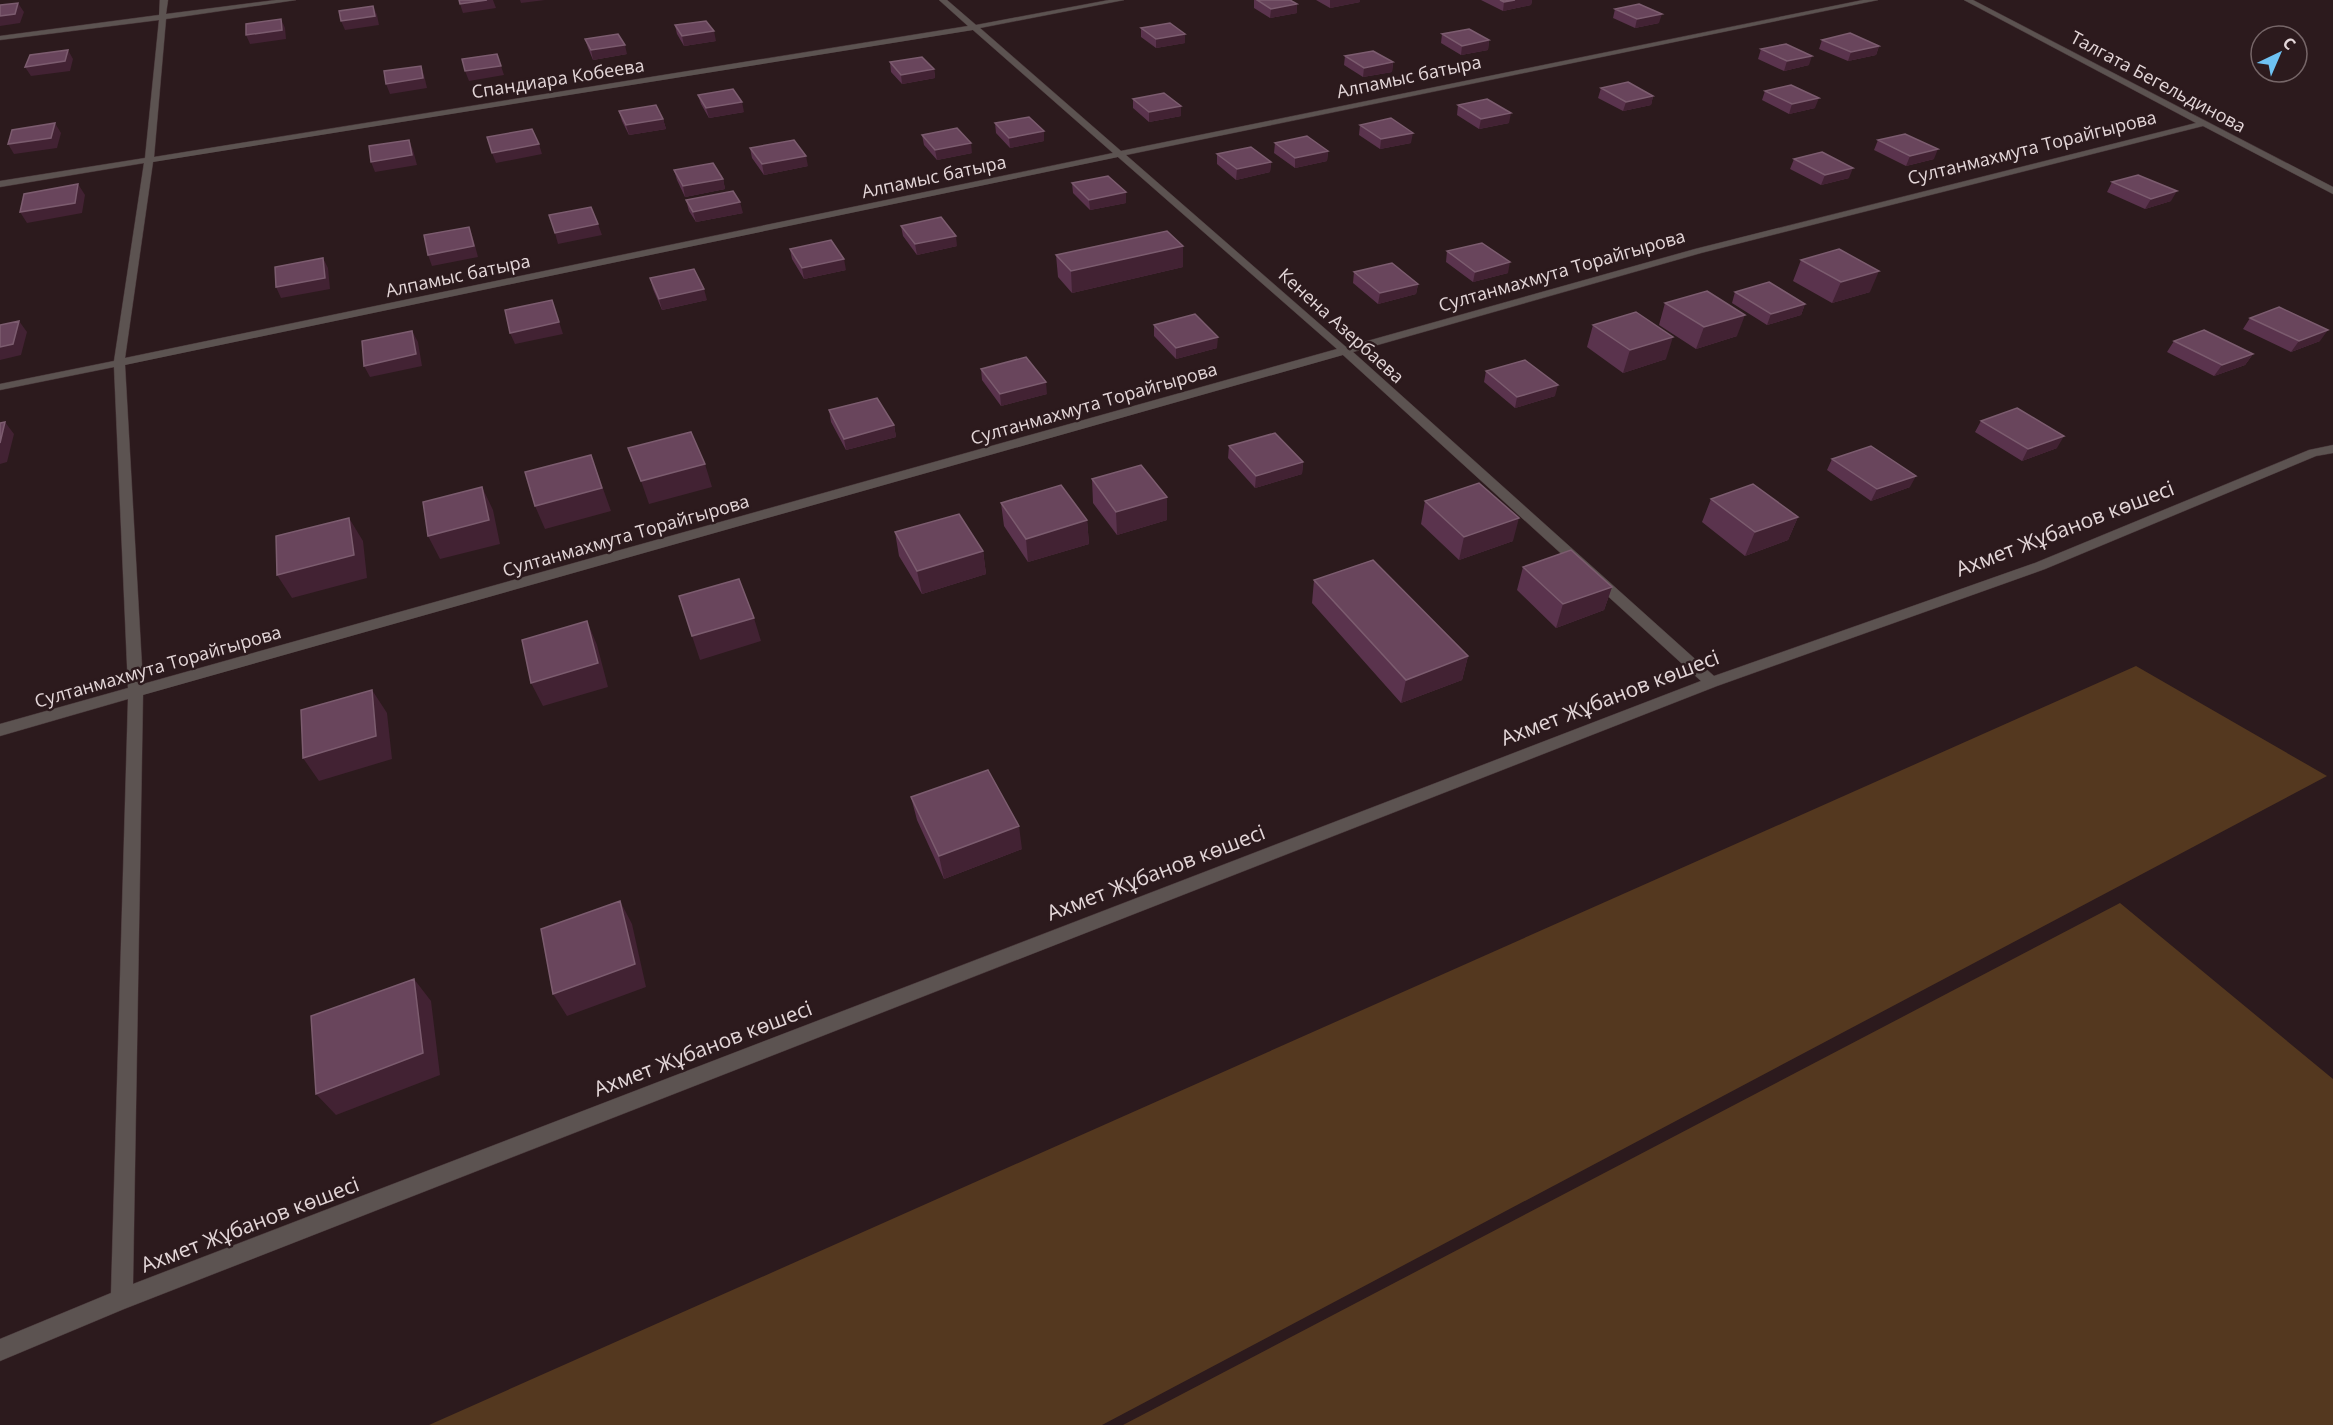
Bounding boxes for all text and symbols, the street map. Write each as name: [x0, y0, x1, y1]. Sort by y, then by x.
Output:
north arrow: [2249, 24, 2309, 84]
street label: Талгата Бегельдинова: [2067, 25, 2250, 138]
text: С: [2278, 32, 2301, 55]
street label: Алпамыс батыра: [1334, 49, 1483, 103]
street label: Спандиара Кобеева: [470, 53, 646, 104]
street label: Султанмахмута Торайгырова: [1905, 104, 2159, 190]
street label: Алпамыс батыра: [859, 149, 1008, 203]
street label: Султанмахмута Торайгырова: [1436, 223, 1688, 317]
street label: Алпамыс батыра: [383, 248, 532, 302]
street label: Кенена Азербаева: [1274, 262, 1410, 388]
street label: Султанмахмута Торайгырова: [968, 356, 1220, 450]
street label: Ахмет Жұбанов көшесі: [1951, 473, 2178, 583]
street label: Султанмахмута Торайгырова: [500, 488, 752, 582]
street label: Султанмахмута Торайгырова: [32, 619, 284, 713]
street label: Ахмет Жұбанов көшесі: [1496, 642, 1723, 752]
street label: Ахмет Жұбанов көшесі: [1042, 817, 1269, 927]
street label: Ахмет Жұбанов көшесі: [589, 993, 816, 1103]
street label: Ахмет Жұбанов көшесі: [136, 1169, 363, 1279]

